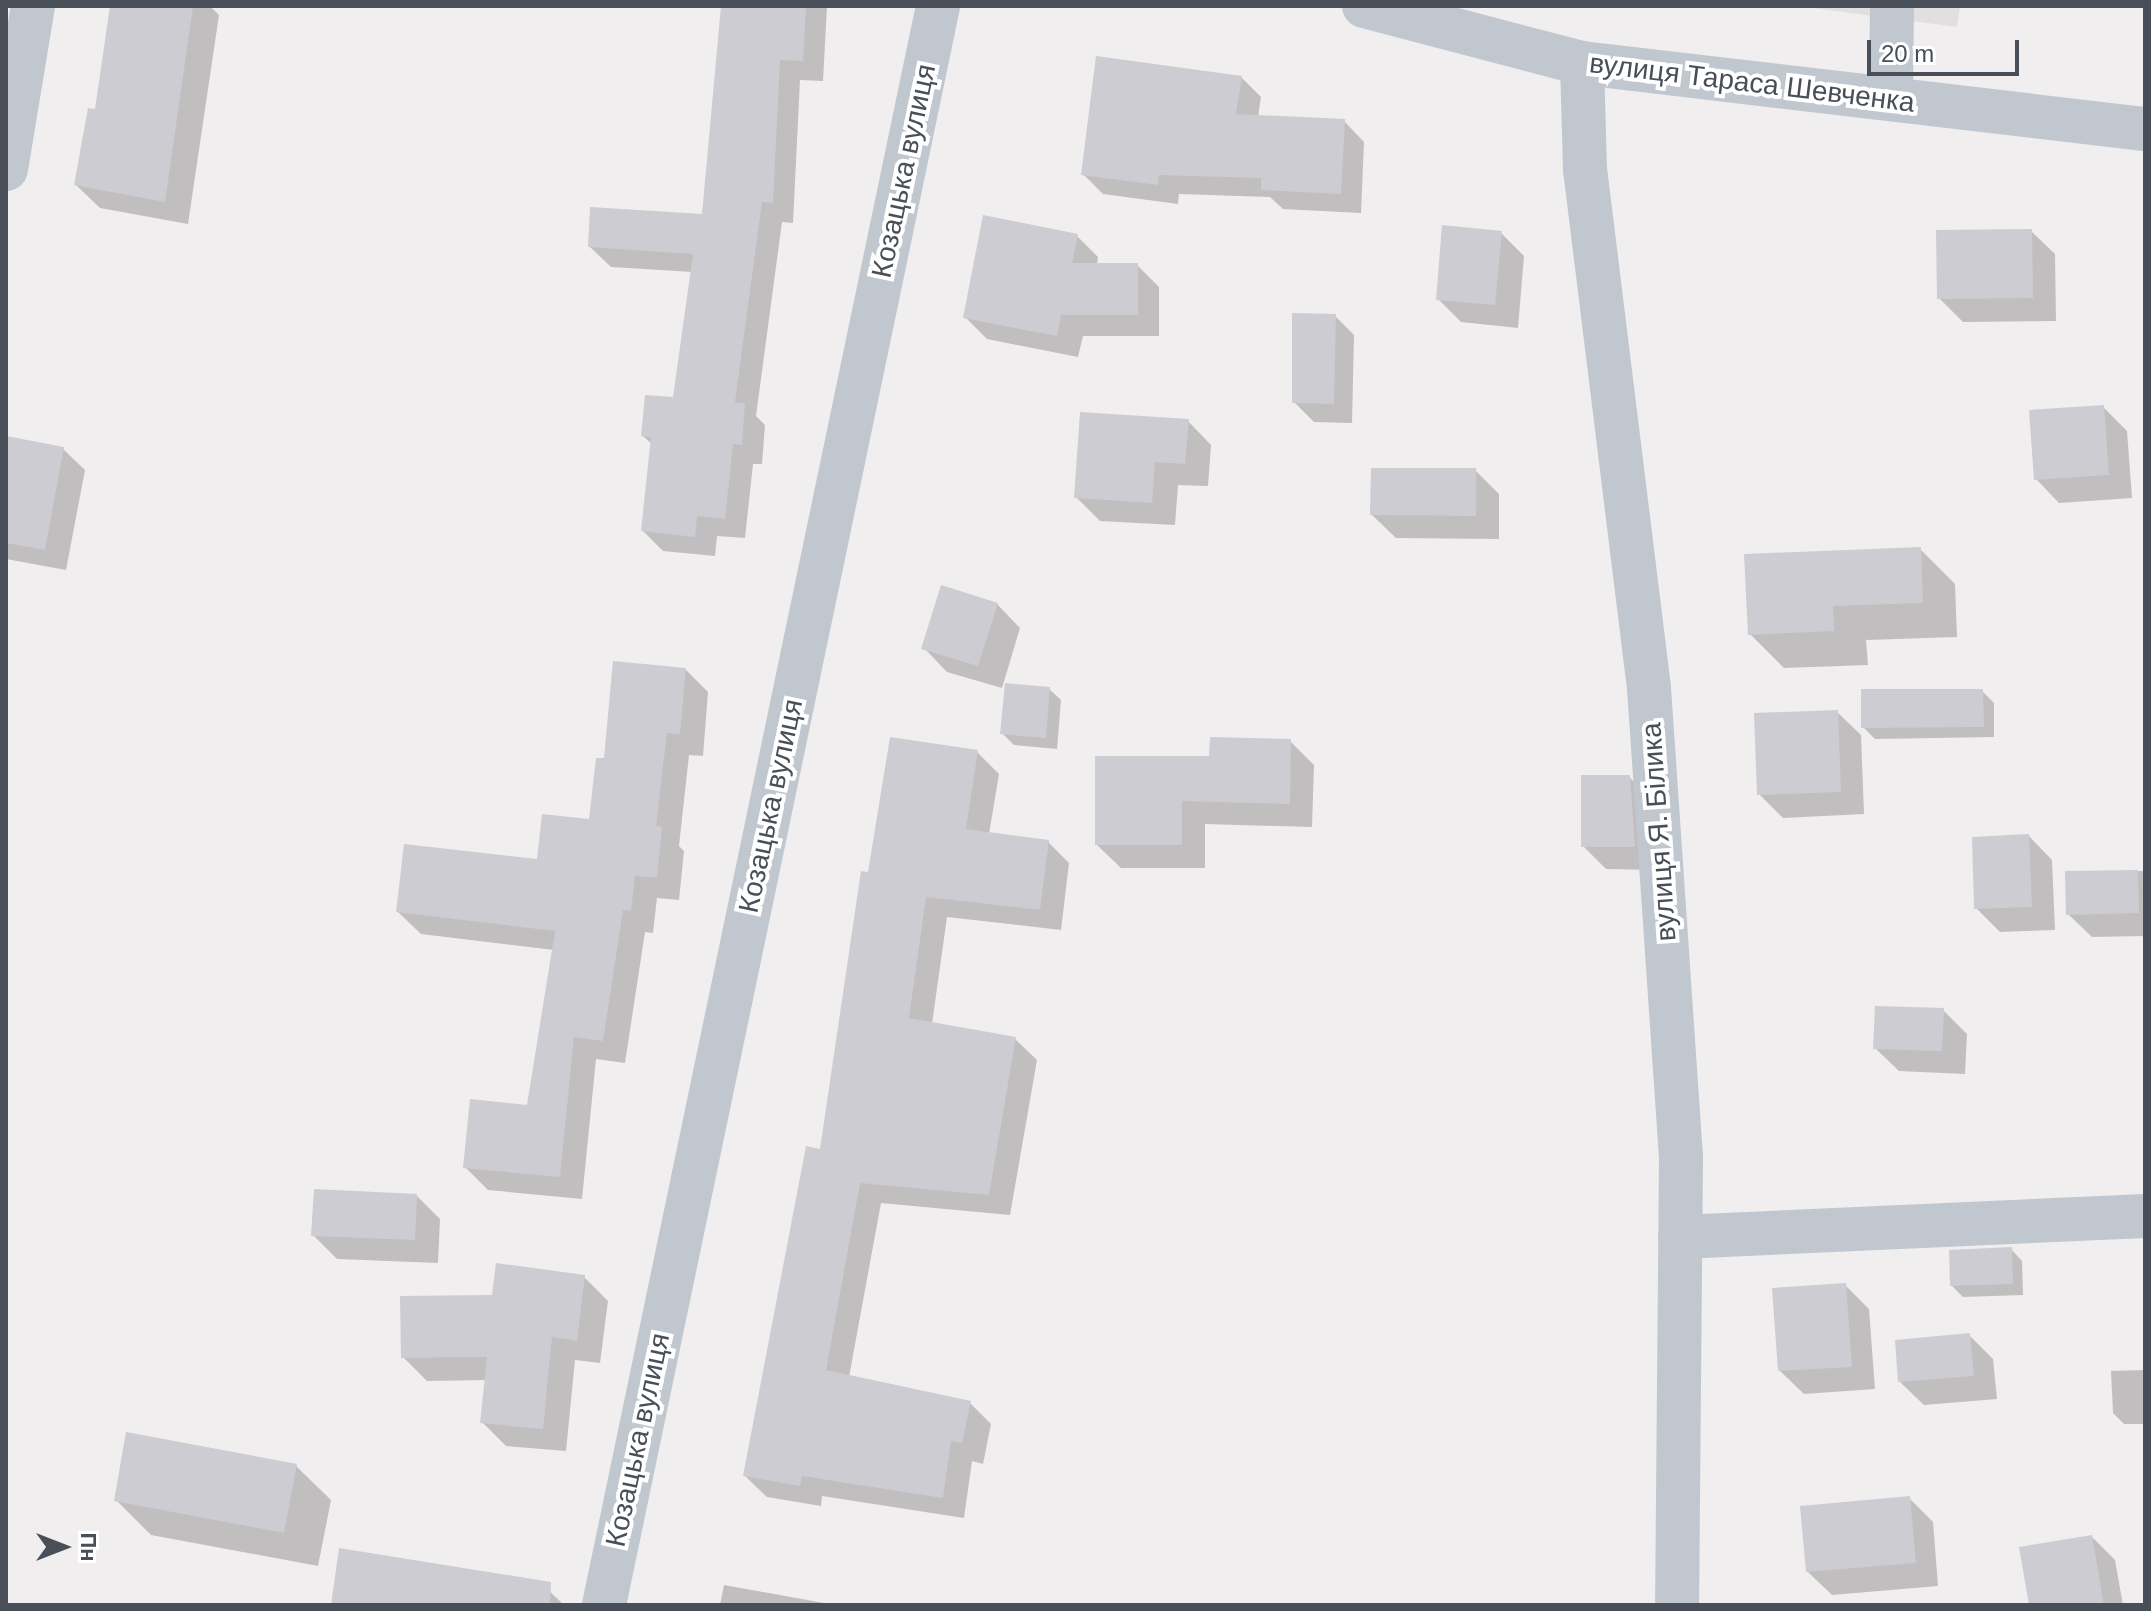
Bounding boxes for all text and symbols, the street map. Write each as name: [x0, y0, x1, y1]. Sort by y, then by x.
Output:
scale bar: [1871, 24, 2023, 74]
text: 20 m: [1881, 40, 1934, 67]
street label: вулиця Тараса Шевченка: [1587, 46, 1917, 120]
street label: Козацька вулиця: [865, 61, 943, 281]
street label: Козацька вулиця: [732, 696, 810, 916]
street label: вулиця Я. Білика: [1635, 721, 1683, 943]
street label: Козацька вулиця: [599, 1330, 677, 1550]
north arrow: [24, 1507, 104, 1587]
text: Пн: [76, 1532, 101, 1562]

